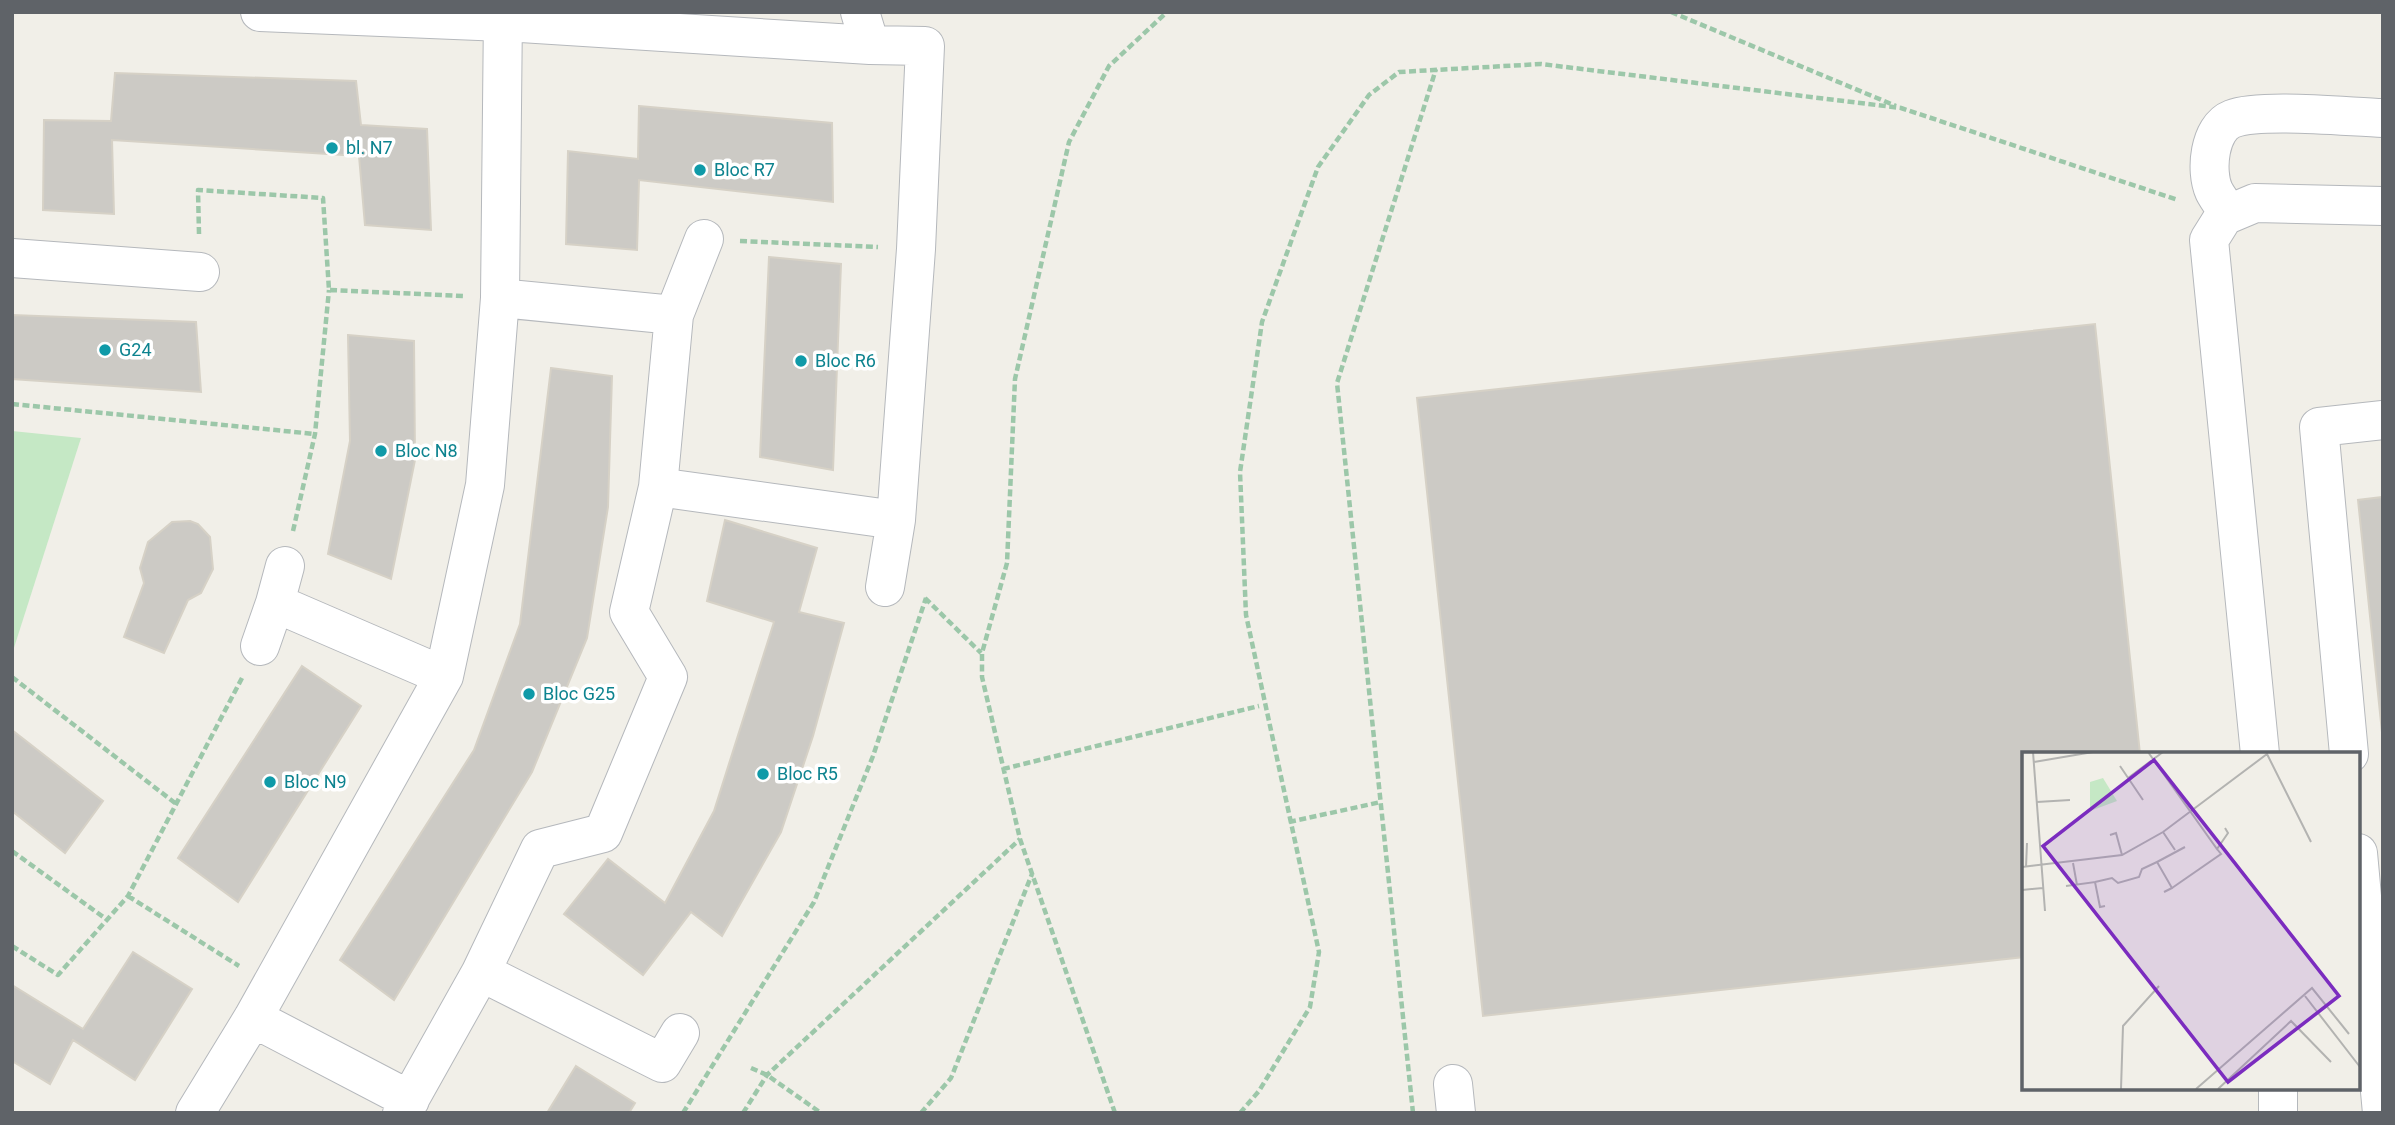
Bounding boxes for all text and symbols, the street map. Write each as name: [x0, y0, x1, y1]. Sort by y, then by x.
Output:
place label: bl. N7: [346, 137, 393, 158]
marker: bl. N7: [324, 140, 340, 156]
place label: Bloc R7: [714, 159, 775, 180]
marker: Bloc R7: [692, 162, 708, 178]
place label: G24: [119, 339, 152, 360]
marker: G24: [97, 342, 113, 358]
place label: Bloc R6: [815, 350, 876, 371]
marker: Bloc R6: [793, 353, 809, 369]
place label: Bloc N8: [395, 440, 458, 461]
marker: Bloc N8: [373, 443, 389, 459]
place label: Bloc G25: [543, 683, 615, 704]
marker: Bloc G25: [521, 686, 537, 702]
inset map: [2022, 752, 2360, 1090]
place label: Bloc R5: [777, 763, 838, 784]
marker: Bloc R5: [755, 766, 771, 782]
place label: Bloc N9: [284, 771, 347, 792]
marker: Bloc N9: [262, 774, 278, 790]

